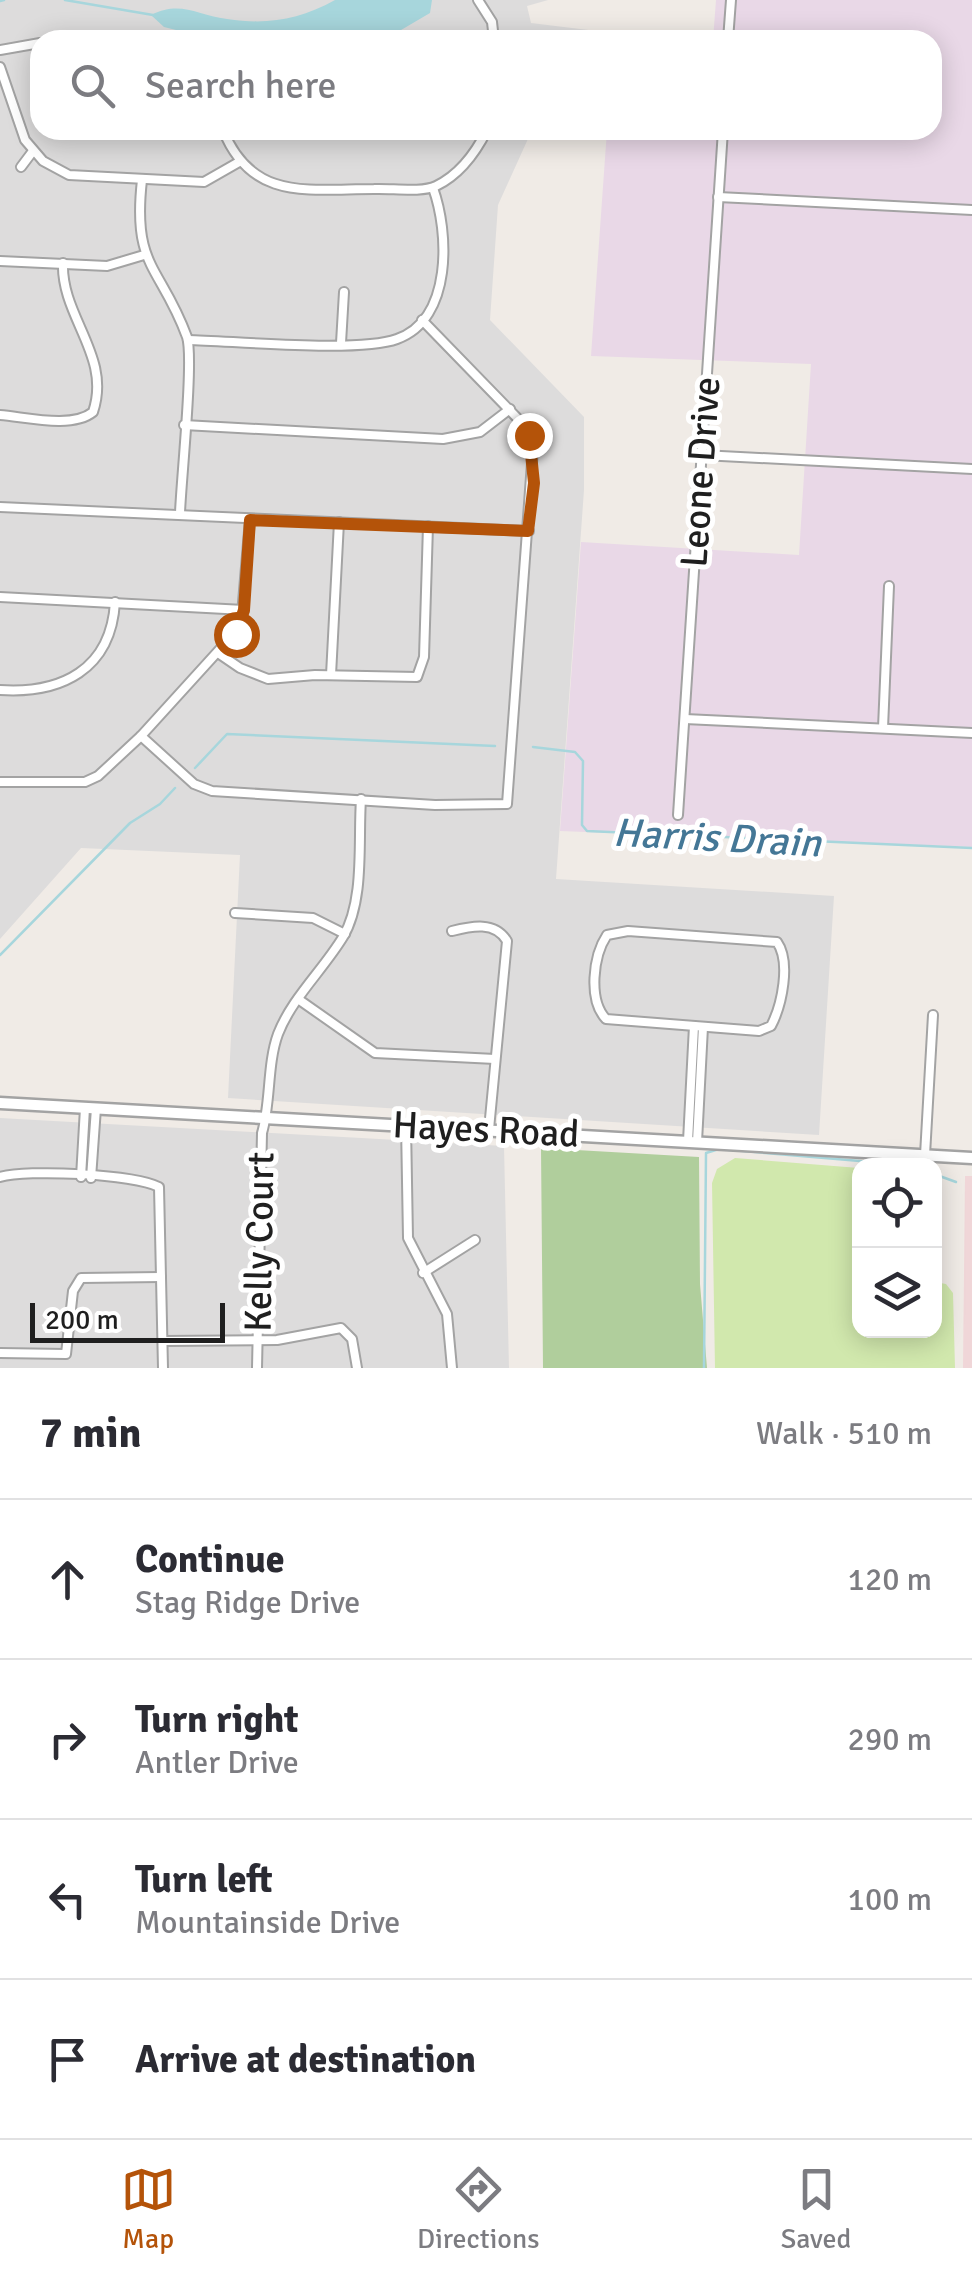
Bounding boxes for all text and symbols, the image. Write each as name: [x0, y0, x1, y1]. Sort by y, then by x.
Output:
search box: [30, 30, 942, 140]
icon: search: [65, 58, 120, 113]
text: Search here: [145, 62, 337, 109]
street label: Leone Drive: [670, 375, 731, 569]
route end: [507, 413, 553, 459]
route start: [214, 612, 260, 658]
water label: Harris Drain: [612, 808, 823, 868]
street label: Hayes Road: [391, 1101, 581, 1158]
street label: Kelly Court: [234, 1152, 285, 1332]
map controls: [852, 1158, 942, 1338]
button: locate: [852, 1158, 942, 1248]
button: layers: [852, 1248, 942, 1338]
scale bar: [30, 1298, 225, 1342]
text: 200 m: [45, 1303, 119, 1337]
text: 7 min: [40, 1408, 141, 1459]
text: Walk · 510 m: [756, 1414, 932, 1453]
text: Continue: [135, 1536, 285, 1583]
icon: ahead: [40, 1552, 95, 1607]
text: 120 m: [848, 1560, 932, 1599]
text: Stag Ridge Drive: [135, 1583, 360, 1622]
text: Turn right: [135, 1696, 299, 1743]
icon: right: [40, 1712, 95, 1767]
text: 290 m: [848, 1720, 932, 1759]
text: Antler Drive: [135, 1743, 299, 1782]
text: Turn left: [135, 1856, 273, 1903]
icon: left: [40, 1872, 95, 1927]
text: 100 m: [848, 1880, 932, 1919]
text: Mountainside Drive: [135, 1903, 400, 1942]
icon: arrive: [40, 2032, 95, 2087]
text: Arrive at destination: [135, 2036, 476, 2083]
tab: Map: [121, 2162, 176, 2256]
tab: Directions: [417, 2162, 539, 2256]
tab: Saved: [781, 2162, 851, 2256]

